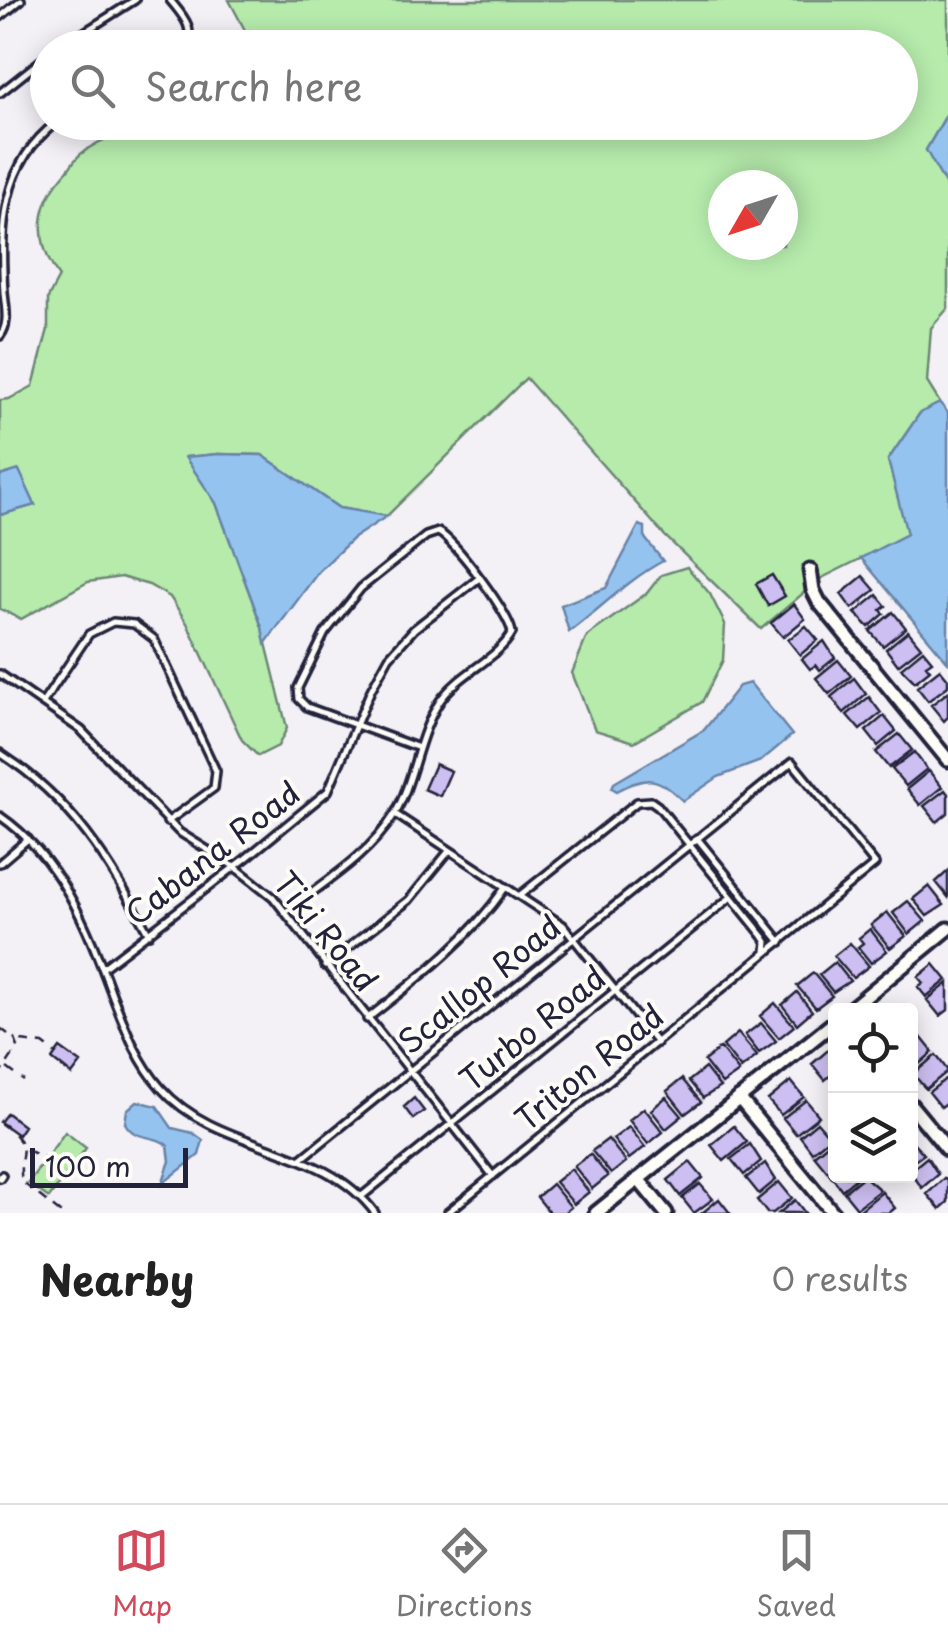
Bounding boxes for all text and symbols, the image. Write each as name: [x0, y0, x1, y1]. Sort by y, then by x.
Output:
search box: [30, 30, 918, 140]
text: Search here: [145, 57, 362, 114]
icon: search: [65, 58, 120, 113]
north arrow: [708, 170, 798, 260]
street label: Cabana Road: [114, 769, 310, 936]
street label: Tiki Road: [263, 860, 390, 1001]
street label: Scallop Road: [387, 903, 571, 1064]
street label: Turbo Road: [448, 953, 615, 1102]
street label: Triton Road: [504, 991, 673, 1141]
map controls: [828, 1003, 918, 1183]
button: locate: [828, 1003, 918, 1093]
button: layers: [828, 1093, 918, 1183]
scale bar: [30, 1143, 188, 1188]
text: 100 m: [45, 1144, 131, 1187]
text: Nearby: [40, 1247, 194, 1310]
text: 0 results: [772, 1254, 908, 1302]
tab: Map: [112, 1523, 172, 1626]
tab: Directions: [396, 1523, 532, 1626]
tab: Saved: [756, 1523, 836, 1626]

